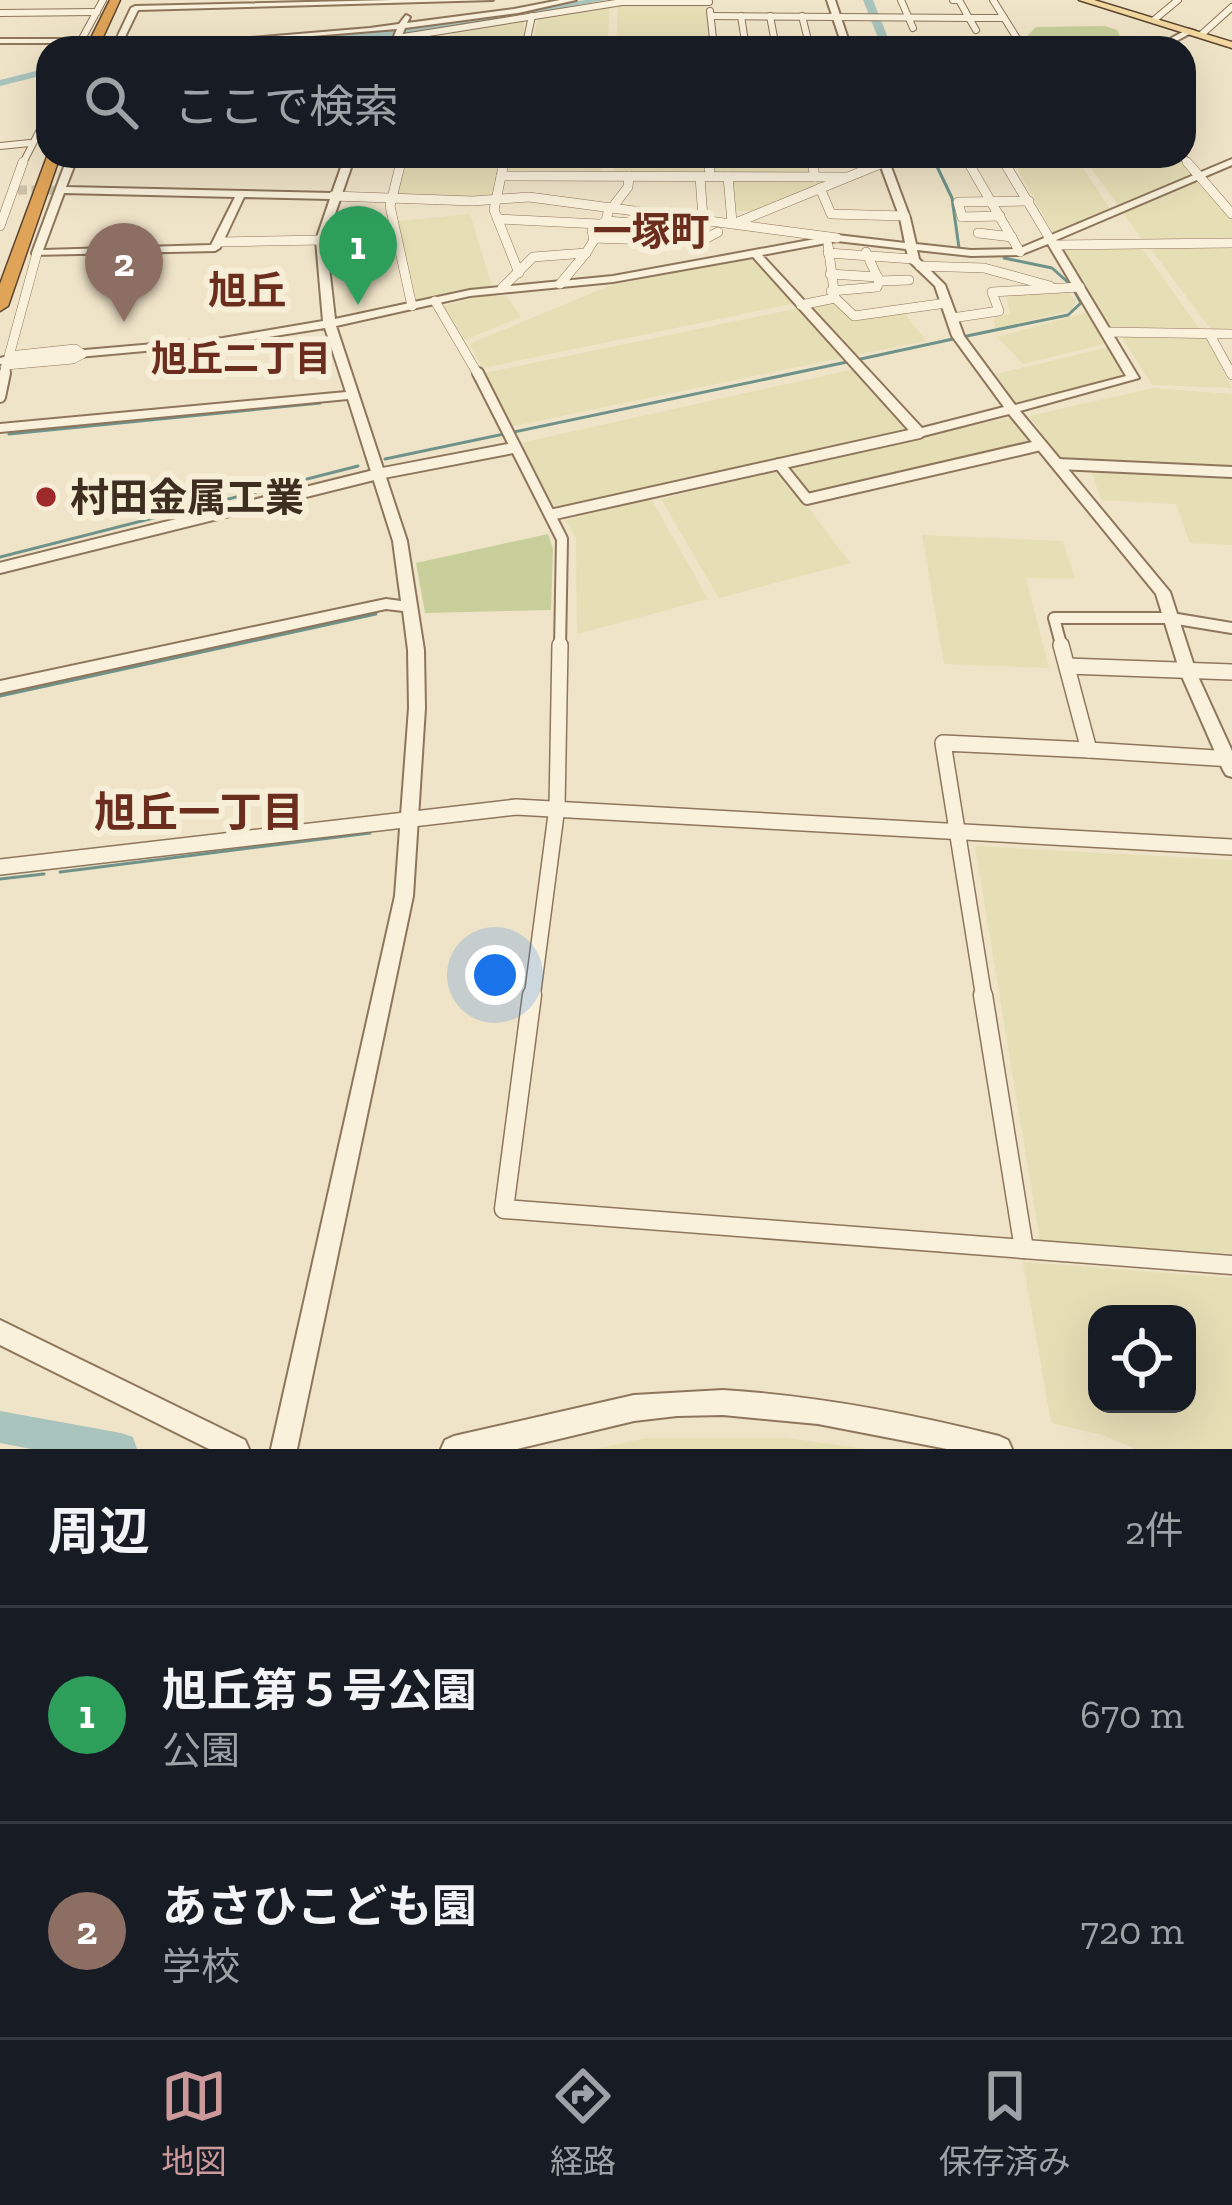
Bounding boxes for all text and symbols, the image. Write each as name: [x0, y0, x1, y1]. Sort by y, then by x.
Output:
search box: [36, 36, 1196, 168]
icon: search: [78, 69, 144, 135]
text: ここで検索: [174, 80, 399, 134]
pin: 1: [319, 206, 397, 305]
district label: 一塚町: [592, 208, 710, 255]
pin: 2: [85, 223, 163, 322]
district label: 旭丘: [208, 267, 286, 314]
district label: 旭丘二丁目: [151, 337, 331, 380]
place label: 村田金属工業: [70, 474, 304, 521]
marker: 村田金属工業: [33, 484, 59, 510]
district label: 旭丘一丁目: [94, 787, 304, 838]
your location: [465, 945, 525, 1005]
map controls: [1088, 1305, 1196, 1413]
button: locate: [1088, 1305, 1196, 1413]
text: 周辺: [48, 1501, 150, 1562]
text: 2件: [1125, 1507, 1184, 1554]
text: 旭丘第５号公園: [162, 1664, 477, 1718]
text: 1: [79, 1691, 95, 1738]
text: 670 m: [1080, 1691, 1184, 1738]
text: 公園: [162, 1727, 240, 1774]
text: あさひこども園: [162, 1880, 477, 1934]
text: 2: [77, 1907, 97, 1954]
text: 720 m: [1081, 1907, 1184, 1954]
text: 学校: [162, 1943, 240, 1990]
tab: 地図: [161, 2063, 227, 2183]
tab: 経路: [550, 2063, 616, 2183]
tab: 保存済み: [939, 2063, 1071, 2183]

